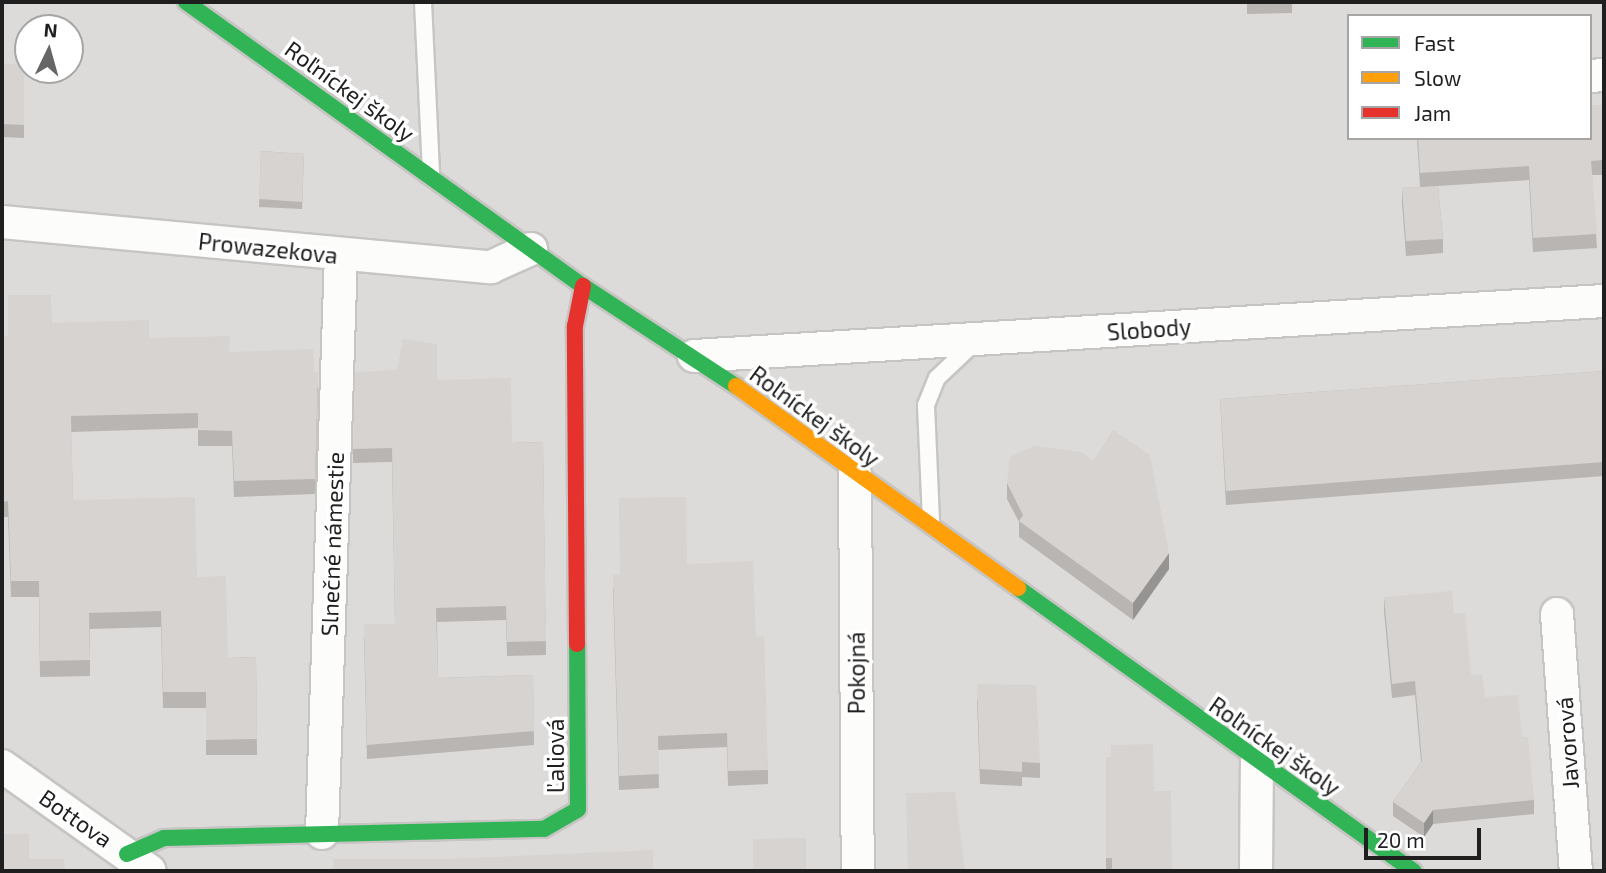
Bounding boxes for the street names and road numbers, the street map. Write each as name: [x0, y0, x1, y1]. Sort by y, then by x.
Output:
street label: Roľníckej školy: [280, 35, 420, 147]
street label: Prowazekova: [197, 227, 339, 269]
street label: Slobody: [1106, 312, 1192, 346]
street label: Roľníckej školy: [745, 360, 885, 472]
street label: Slnečné námestie: [315, 451, 349, 637]
street label: Pokojná: [842, 632, 870, 714]
street label: Roľníckej školy: [1204, 691, 1346, 801]
street label: Javorová: [1550, 696, 1584, 790]
street label: Ľaliová: [541, 719, 569, 793]
street label: Bottova: [34, 783, 118, 853]

